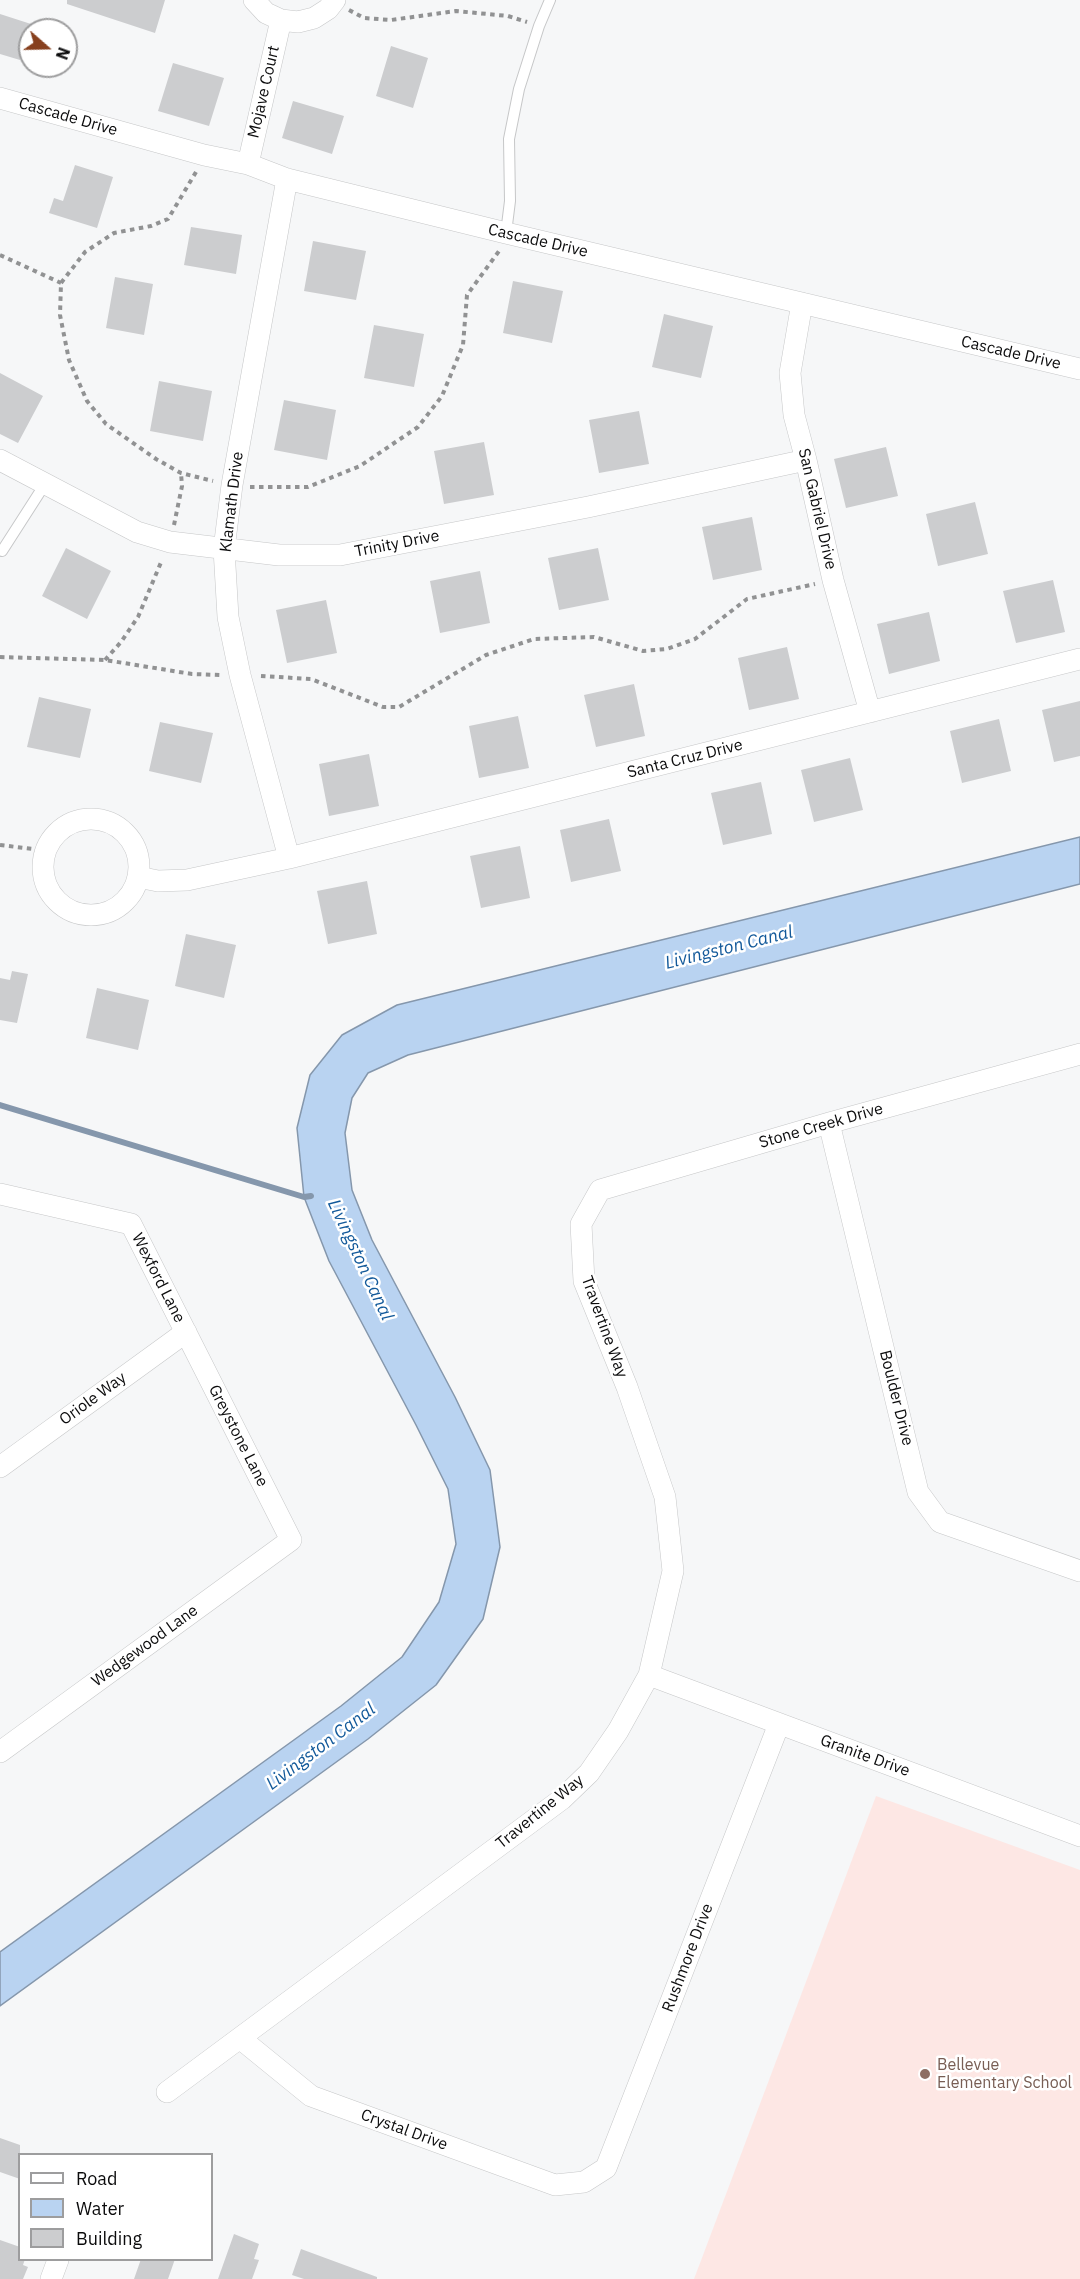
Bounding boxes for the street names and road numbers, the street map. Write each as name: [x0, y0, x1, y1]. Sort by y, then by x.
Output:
street label: Mojave Court: [244, 44, 284, 140]
street label: Cascade Drive: [16, 94, 120, 140]
street label: Cascade Drive: [486, 220, 590, 262]
street label: Cascade Drive: [959, 332, 1063, 374]
street label: San Gabriel Drive: [794, 447, 840, 571]
street label: Klamath Drive: [216, 451, 248, 553]
street label: Trinity Drive: [353, 526, 441, 562]
street label: Santa Cruz Drive: [625, 735, 745, 783]
street label: Stone Creek Drive: [757, 1099, 885, 1153]
street label: Wexford Lane: [127, 1230, 189, 1326]
street label: Travertine Way: [577, 1273, 631, 1381]
street label: Boulder Drive: [875, 1348, 917, 1448]
street label: Oriole Way: [56, 1368, 130, 1430]
street label: Greystone Lane: [204, 1382, 272, 1490]
street label: Wedgewood Lane: [88, 1601, 202, 1691]
street label: Granite Drive: [818, 1731, 912, 1781]
street label: Travertine Way: [492, 1771, 588, 1853]
street label: Rushmore Drive: [658, 1901, 718, 2015]
street label: Crystal Drive: [358, 2105, 450, 2155]

